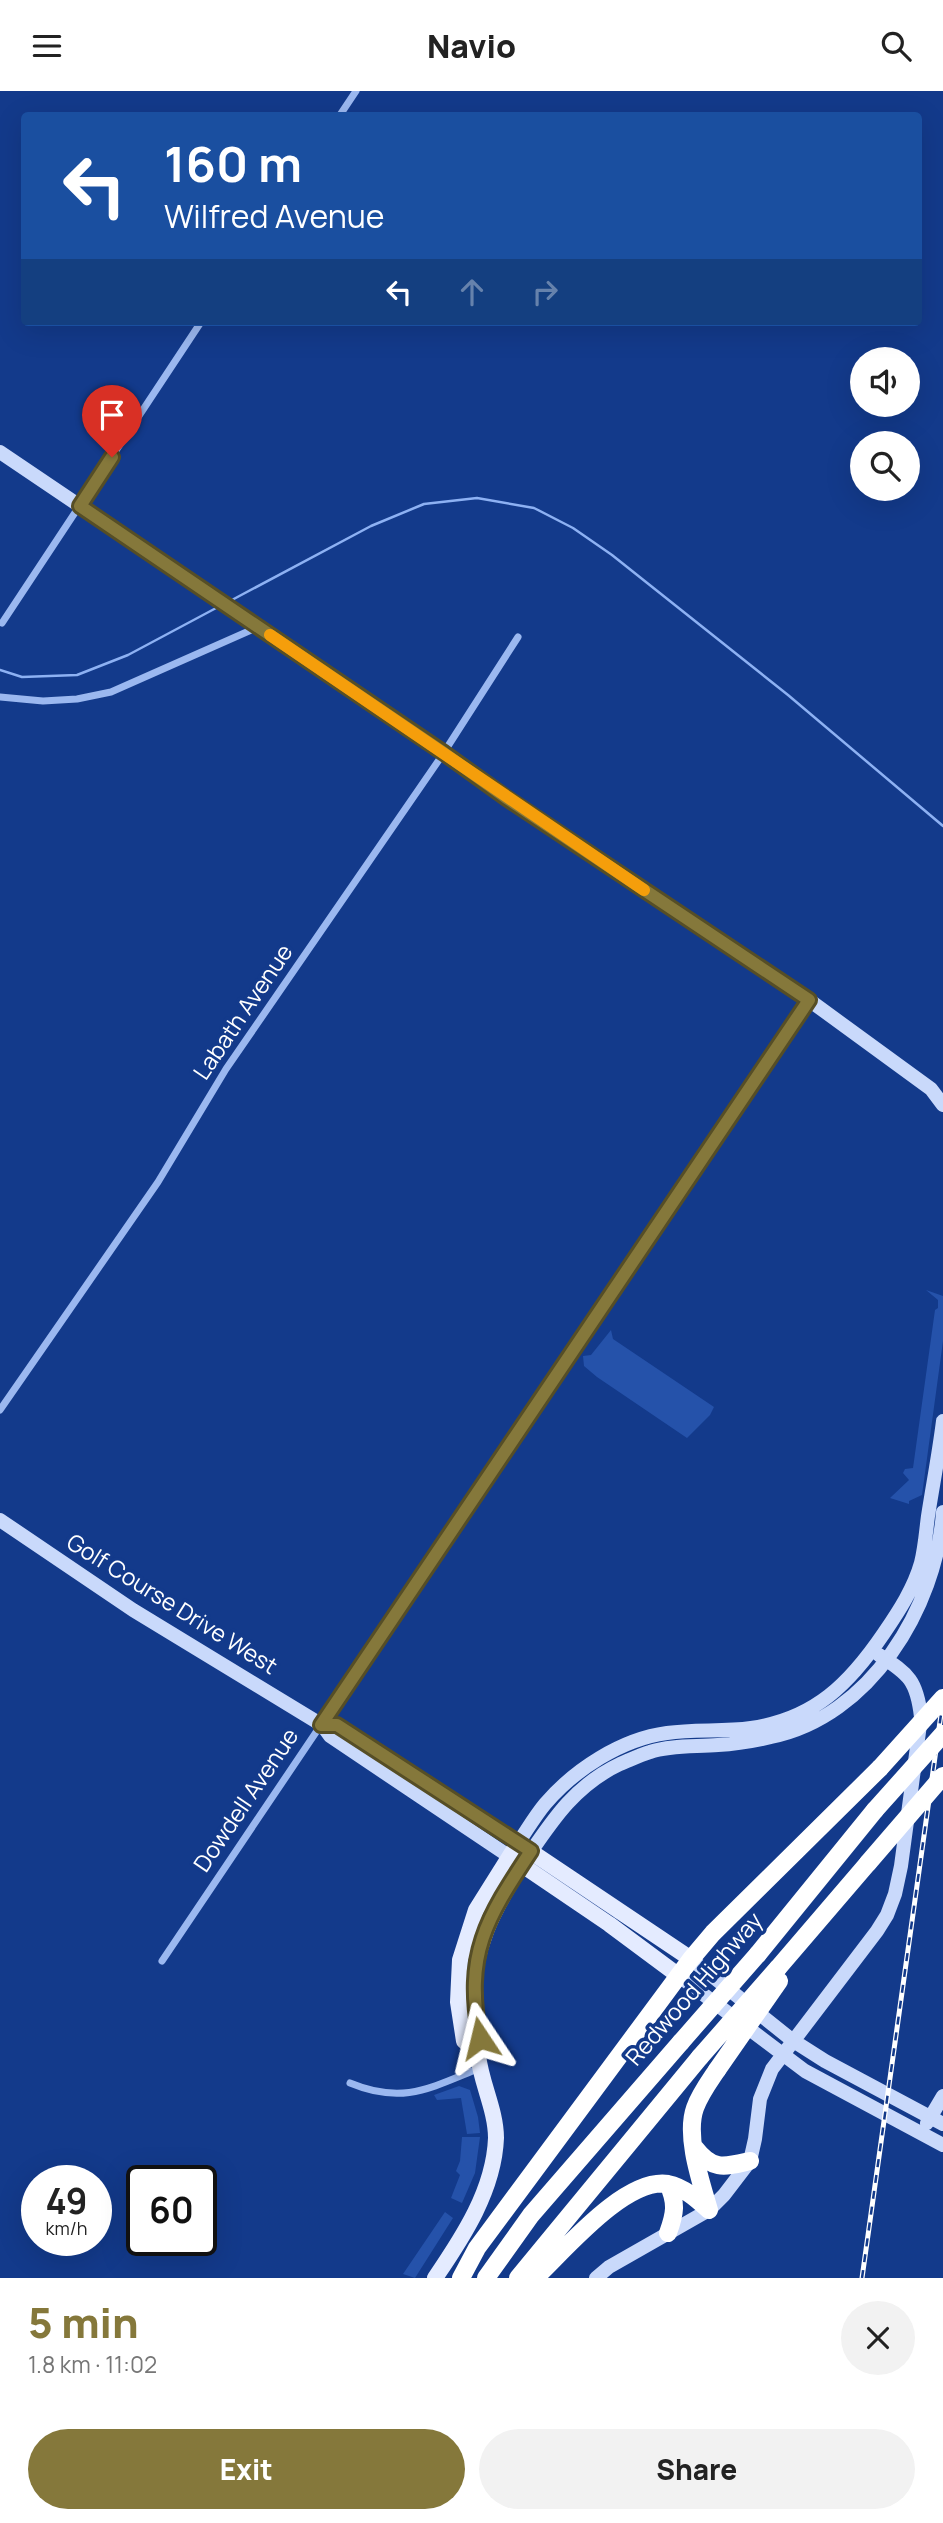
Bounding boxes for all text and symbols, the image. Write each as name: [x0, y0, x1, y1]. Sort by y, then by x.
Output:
text: Navio: [427, 24, 516, 68]
icon: menu: [28, 27, 66, 65]
icon: search: [877, 27, 915, 65]
text: 160 m: [164, 130, 302, 197]
icon: left: [49, 140, 140, 231]
text: Wilfred Avenue: [164, 194, 384, 238]
icon: left: [380, 273, 418, 311]
icon: ahead: [453, 273, 491, 311]
icon: right: [526, 273, 564, 311]
map controls: [850, 347, 920, 501]
button: sound: [850, 347, 920, 417]
pin: [82, 385, 142, 457]
icon: arrive: [93, 396, 131, 434]
button: search: [850, 431, 920, 501]
street label: Labath Avenue: [185, 937, 299, 1086]
street label: Golf Course Drive West: [61, 1525, 284, 1681]
street label: Dowdell Avenue: [185, 1721, 305, 1878]
street label: Redwood Highway: [618, 1905, 769, 2072]
position arrow: [443, 2001, 517, 2075]
speed limit sign: 60: [126, 2165, 217, 2256]
text: 49: [45, 2177, 88, 2225]
text: km/h: [46, 2216, 87, 2240]
text: 5 min: [28, 2293, 139, 2351]
button: close: [841, 2301, 915, 2375]
text: 1.8 km · 11:02: [28, 2348, 157, 2380]
button: Exit: [28, 2429, 465, 2509]
button: Share: [479, 2429, 915, 2509]

